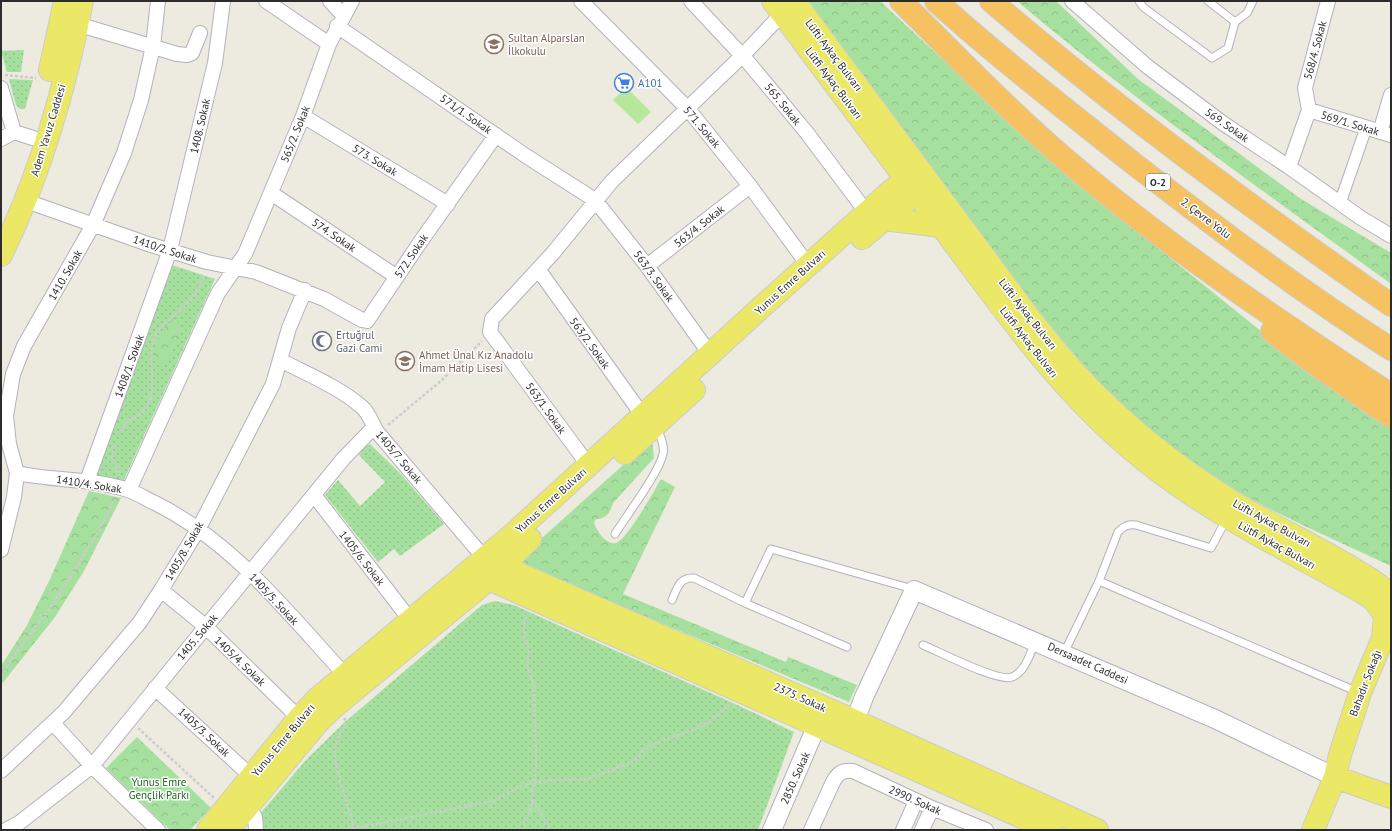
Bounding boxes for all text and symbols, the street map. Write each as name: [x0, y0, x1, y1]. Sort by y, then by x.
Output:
street label: Lüfti Aykaç Bulvarı: [802, 16, 866, 94]
street label: 568/4. Sokak: [1300, 18, 1330, 81]
place label: Sultan Alparslan İlkokulu: [508, 31, 585, 58]
school or university icon: Sultan Alparslan İlkokulu: [483, 33, 505, 55]
street label: Lütfi Aykaç Bulvarı: [802, 44, 866, 122]
supermarket icon: A101: [613, 72, 635, 94]
place label: A101: [638, 76, 662, 90]
street label: 565. Sokak: [762, 80, 805, 128]
street label: Adem Yavuz Caddesi: [27, 82, 69, 178]
street label: 571/1. Sokak: [437, 91, 495, 137]
street label: 1408. Sokak: [187, 96, 213, 155]
street label: 565/2. Sokak: [277, 103, 313, 164]
street label: 571. Sokak: [681, 103, 724, 151]
street label: 569. Sokak: [1202, 105, 1252, 146]
street label: 569/1. Sokak: [1319, 108, 1381, 139]
street label: 573. Sokak: [350, 141, 401, 179]
road number: O-2: [1146, 174, 1170, 190]
street label: 2. Çevre Yolu: [1178, 195, 1234, 241]
street label: 563/4. Sokak: [671, 202, 728, 250]
street label: 574. Sokak: [309, 215, 359, 255]
street label: 572. Sokak: [391, 231, 431, 281]
street label: 1410/2. Sokak: [131, 232, 199, 266]
street label: Yunus Emre Bulvarı: [752, 246, 828, 318]
street label: 1410. Sokak: [45, 247, 85, 303]
street label: 563/3. Sokak: [631, 248, 678, 305]
street label: Lüfti Aykaç Bulvarı: [996, 276, 1060, 352]
street label: Lütfi Aykaç Bulvarı: [997, 304, 1061, 380]
street label: 563/2. Sokak: [567, 315, 614, 372]
place label: Ertuğrul Gazi Cami: [336, 328, 382, 355]
mosque icon: Ertuğrul Gazi Cami: [311, 330, 333, 352]
street label: 1408/1. Sokak: [111, 332, 147, 399]
place label: Ahmet Ünal Kız Anadolu İmam Hatip Lisesi: [419, 348, 533, 375]
school or university icon: Ahmet Ünal Kız Anadolu İmam Hatip Lisesi: [394, 350, 416, 372]
street label: 563/1. Sokak: [523, 380, 570, 437]
street label: 1405/7. Sokak: [373, 428, 426, 487]
street label: Yunus Emre Bulvarı: [513, 464, 589, 536]
street label: 1410/4. Sokak: [55, 472, 123, 496]
street label: Lüfti Aykaç Bulvarı: [1231, 496, 1313, 550]
street label: 1405/8. Sokak: [161, 518, 207, 583]
street label: Lütfi Aykaç Bulvarı: [1236, 518, 1318, 572]
street label: 1405/6. Sokak: [336, 528, 388, 589]
street label: 1405/5. Sokak: [246, 570, 302, 628]
street label: 1405. Sokak: [174, 610, 221, 663]
street label: 1405/4. Sokak: [211, 633, 269, 689]
street label: Dersaadet Caddesi: [1046, 639, 1131, 687]
street label: Bahadır Sokağı: [1346, 648, 1384, 718]
street label: 2375. Sokak: [772, 679, 829, 715]
street label: Yunus Emre Bulvarı: [248, 701, 318, 779]
street label: 1405/3. Sokak: [175, 704, 233, 760]
street label: 2850. Sokak: [777, 749, 813, 806]
park label: Yunus Emre Gençlik Parkı: [129, 775, 189, 802]
street label: 2990. Sokak: [887, 782, 944, 818]

